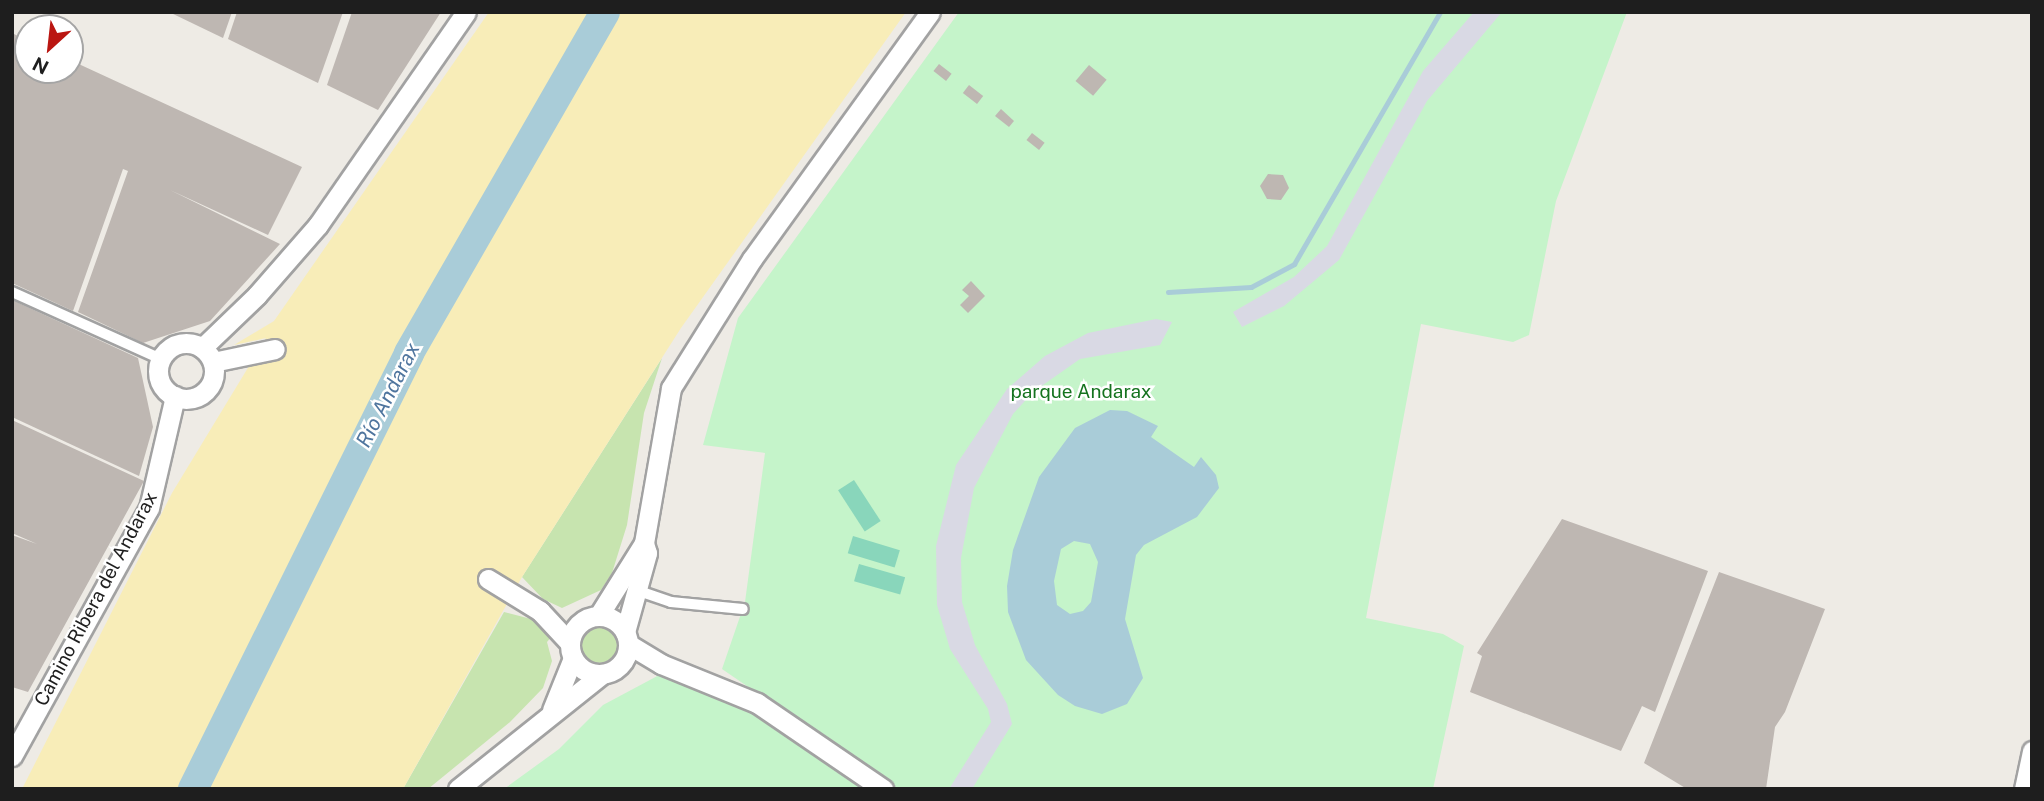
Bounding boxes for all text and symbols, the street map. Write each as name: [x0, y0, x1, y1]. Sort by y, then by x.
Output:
north arrow: [14, 14, 84, 84]
text: N: [29, 53, 52, 79]
water label: Río Andarax: [351, 338, 425, 452]
park label: parque Andarax: [1010, 381, 1152, 403]
street label: Camino Ribera del Andarax: [30, 488, 162, 710]

